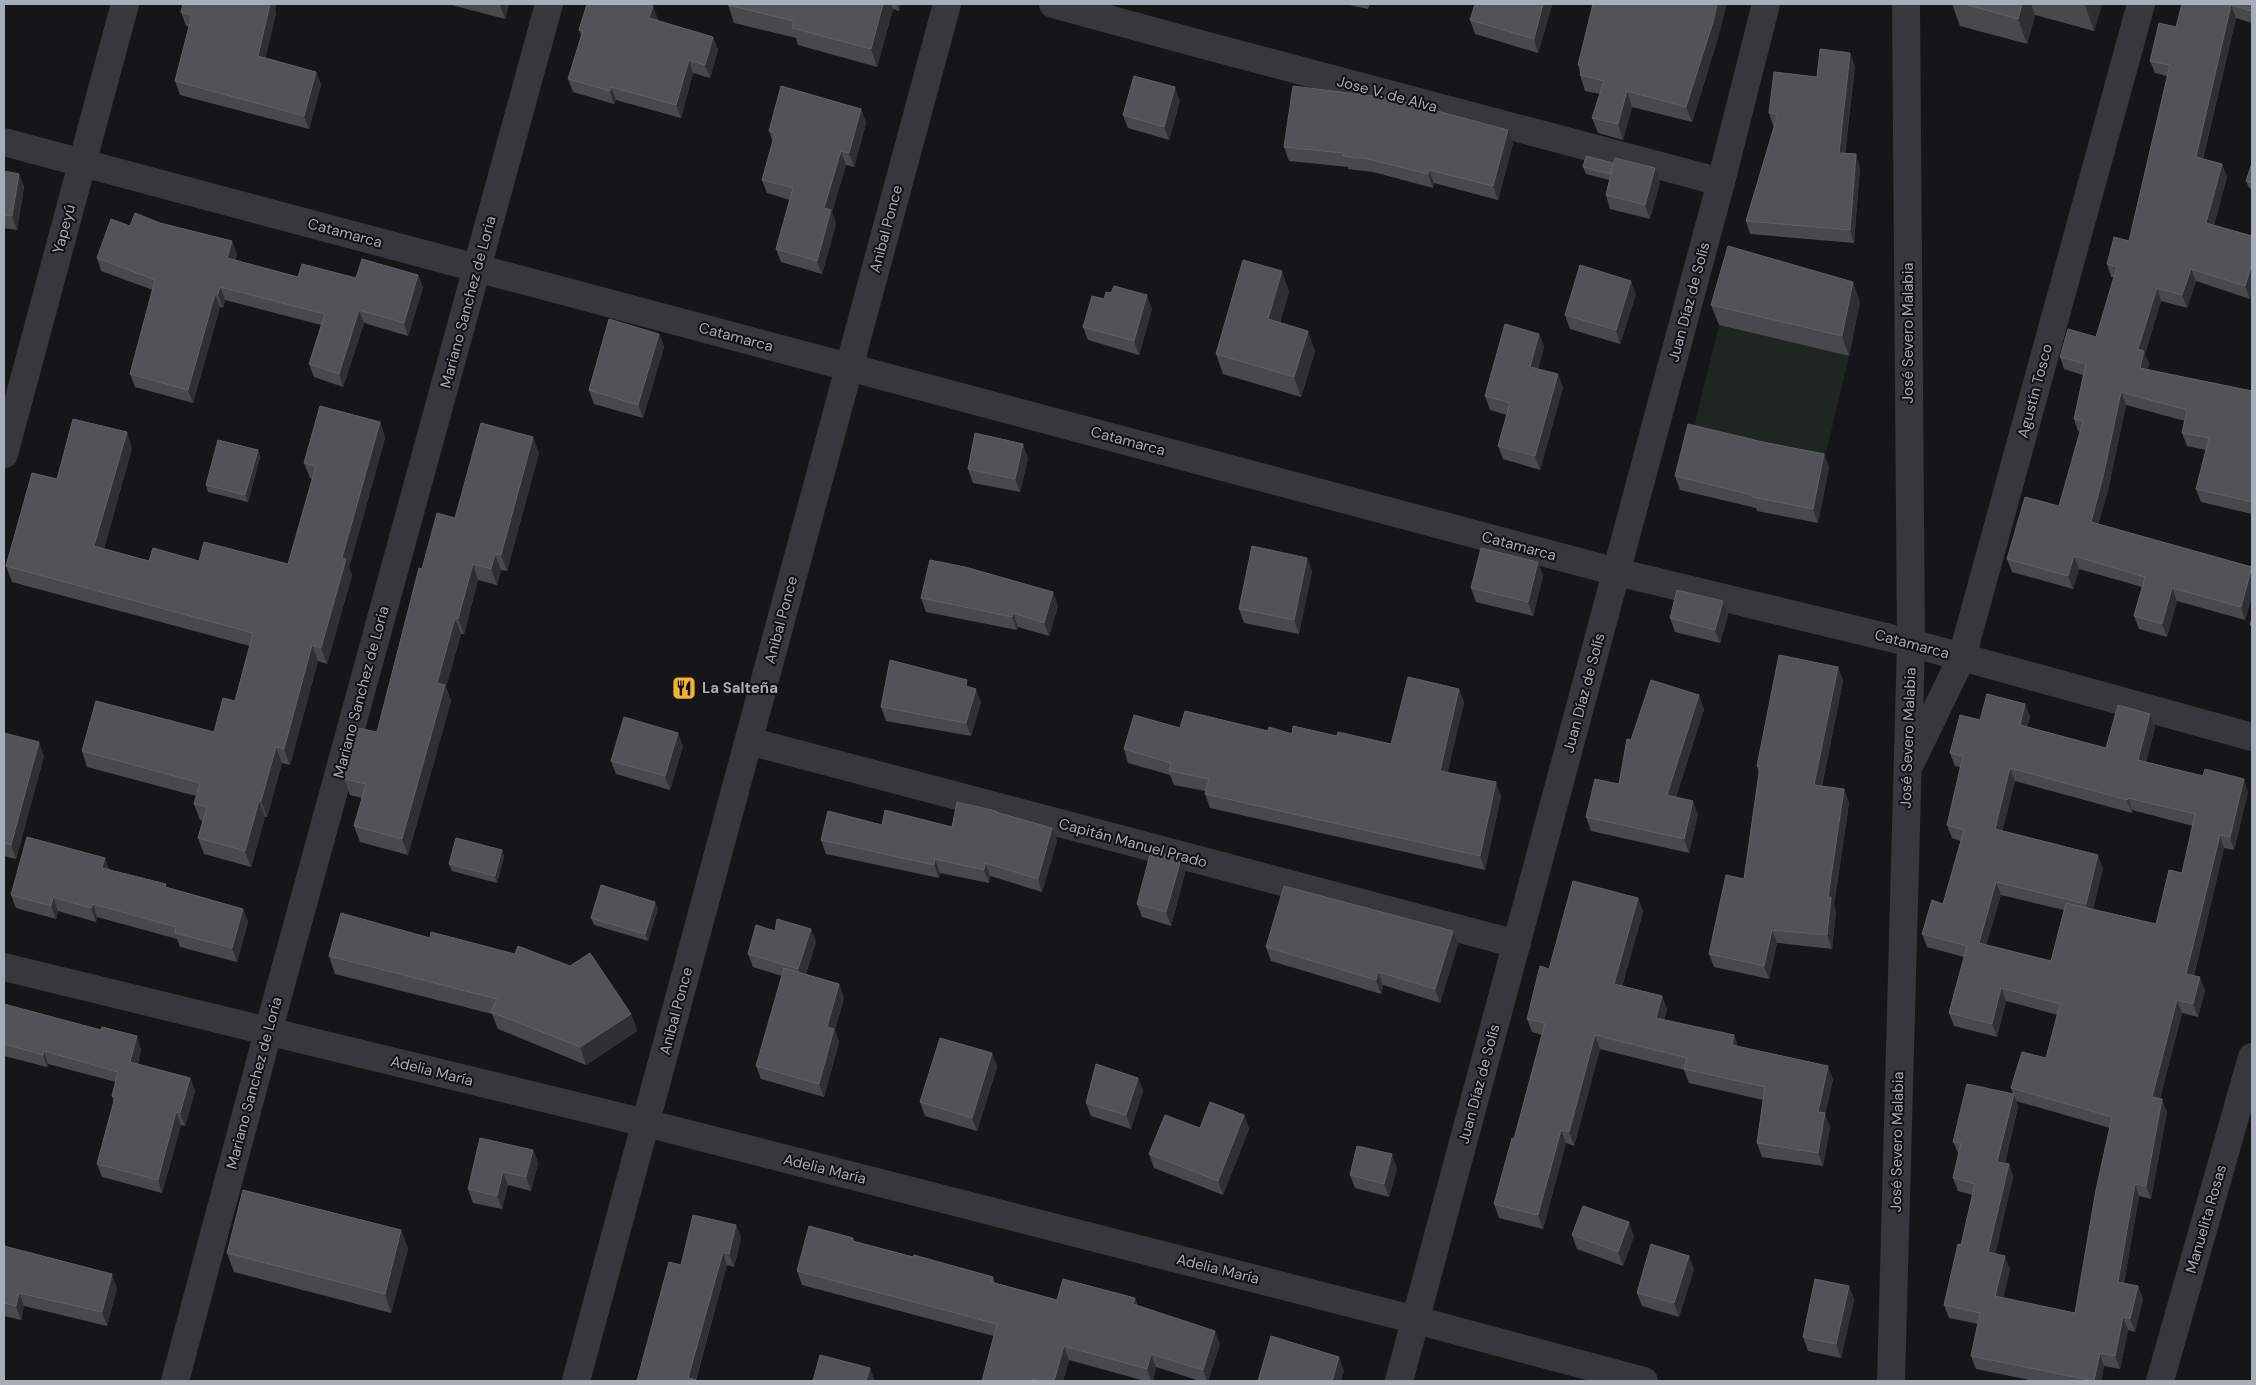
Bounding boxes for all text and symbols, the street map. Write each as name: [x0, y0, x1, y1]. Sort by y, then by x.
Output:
street label: Jose V. de Alva: [1335, 71, 1439, 117]
street label: Anibal Ponce: [865, 183, 907, 275]
street label: Yapeyú: [48, 202, 80, 256]
street label: Catamarca: [306, 213, 384, 253]
street label: Mariano Sanchez de Loria: [435, 214, 501, 390]
street label: Juan Díaz de Solís: [1663, 240, 1715, 364]
street label: José Severo Malabia: [1898, 262, 1918, 404]
street label: Catamarca: [697, 317, 775, 357]
street label: Agustín Tosco: [2013, 342, 2057, 440]
street label: Catamarca: [1089, 421, 1167, 461]
street label: Catamarca: [1480, 526, 1558, 566]
street label: Anibal Ponce: [760, 574, 802, 666]
street label: Mariano Sanchez de Loria: [328, 604, 394, 780]
street label: Catamarca: [1873, 624, 1951, 664]
street label: Juan Díaz de Solís: [1558, 631, 1610, 755]
street label: José Severo Malabia: [1896, 667, 1920, 809]
restaurant icon: La Salteña: [671, 675, 697, 701]
place label: La Salteña: [702, 678, 778, 698]
street label: Capitán Manuel Prado: [1056, 814, 1210, 872]
street label: Anibal Ponce: [655, 965, 697, 1057]
street label: Mariano Sanchez de Loria: [221, 995, 287, 1171]
street label: Juan Díaz de Solís: [1453, 1022, 1505, 1146]
street label: Adelia María: [389, 1051, 475, 1091]
street label: José Severo Malabia: [1886, 1071, 1908, 1213]
street label: Adelia María: [782, 1149, 868, 1189]
street label: Manuelita Rosas: [2181, 1162, 2231, 1276]
street label: Adelia María: [1175, 1249, 1261, 1289]

